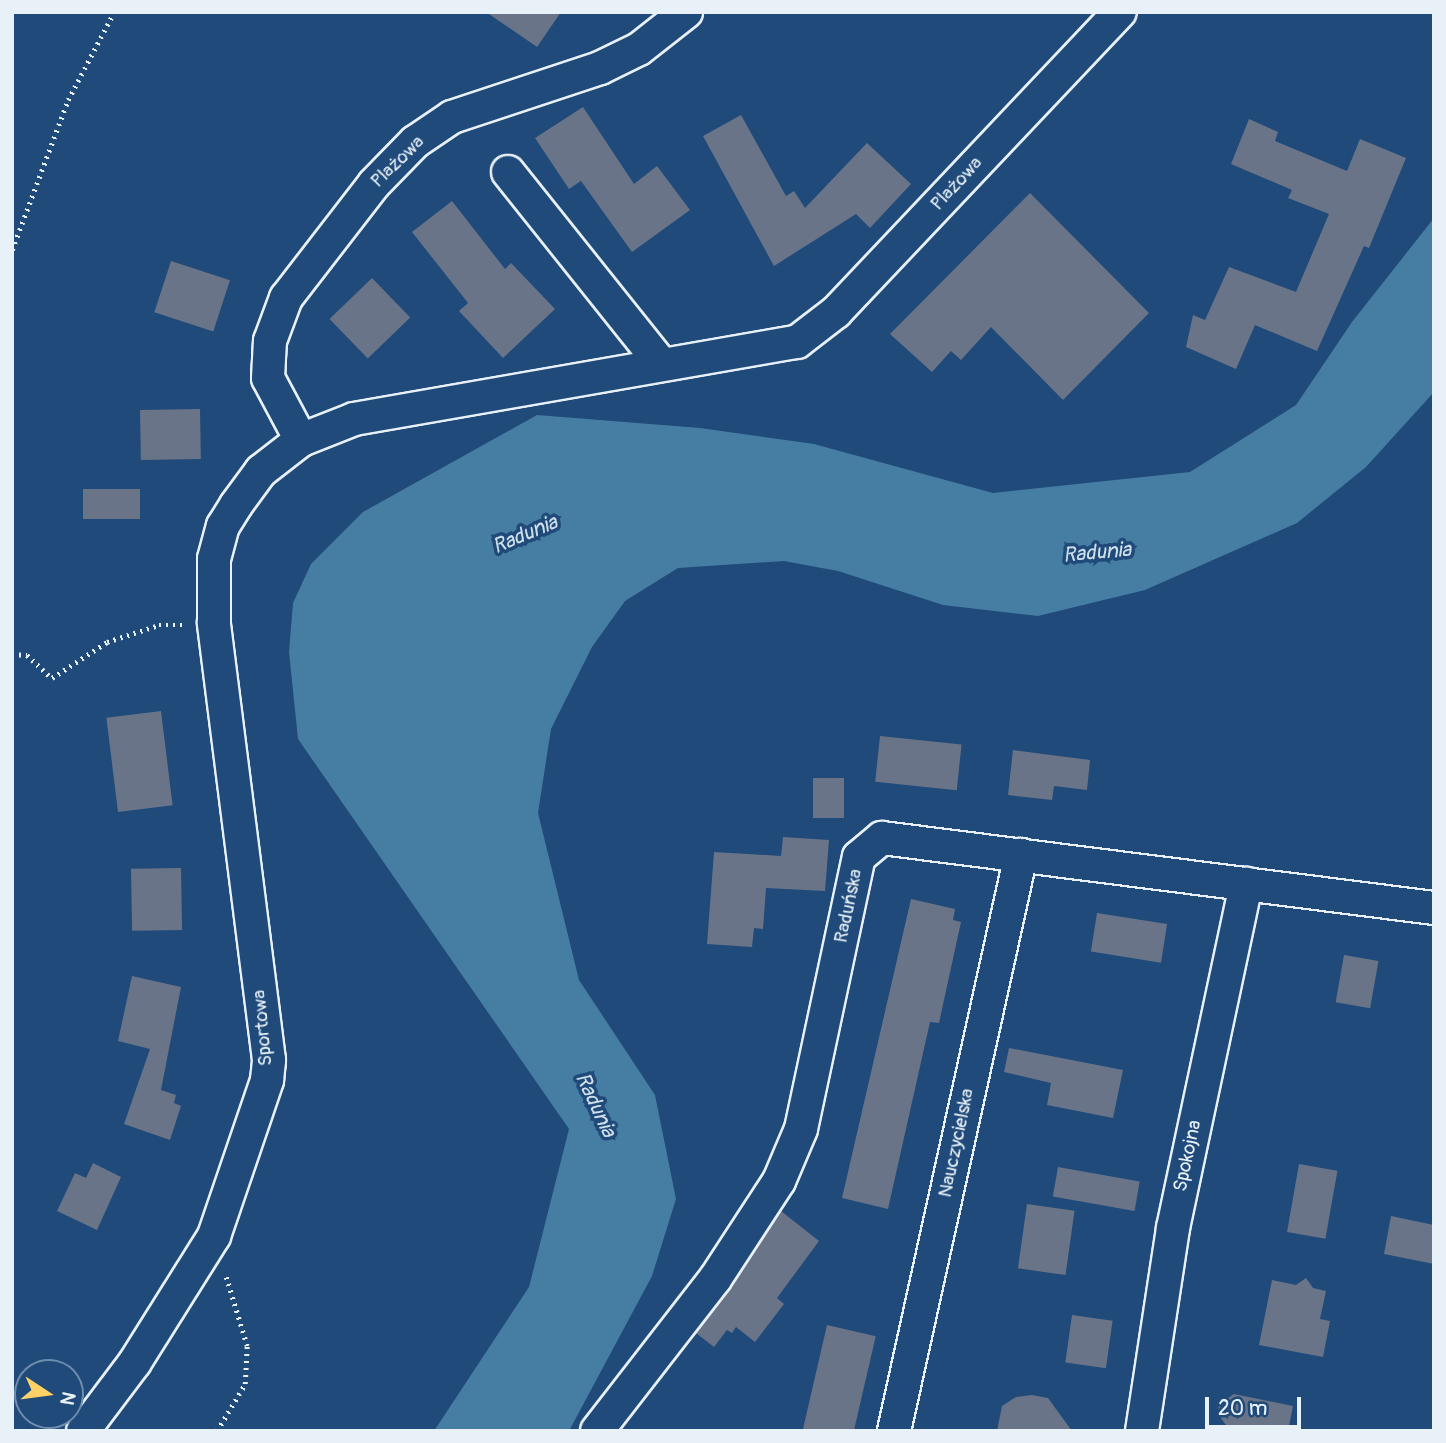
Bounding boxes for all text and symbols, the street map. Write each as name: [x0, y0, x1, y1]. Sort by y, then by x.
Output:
street label: Plażowa: [367, 131, 429, 193]
street label: Plażowa: [926, 152, 988, 216]
water label: Radunia: [489, 510, 561, 560]
water label: Radunia: [1062, 537, 1132, 569]
street label: Raduńska: [830, 867, 868, 945]
street label: Sportowa: [248, 989, 278, 1067]
water label: Radunia: [569, 1069, 621, 1141]
street label: Nauczycielska: [934, 1086, 980, 1200]
street label: Spokojna: [1169, 1118, 1207, 1194]
north arrow: [14, 1359, 84, 1429]
scale bar: [1208, 1384, 1304, 1428]
text: N: [54, 1389, 81, 1407]
text: 20 m: [1218, 1395, 1267, 1422]

